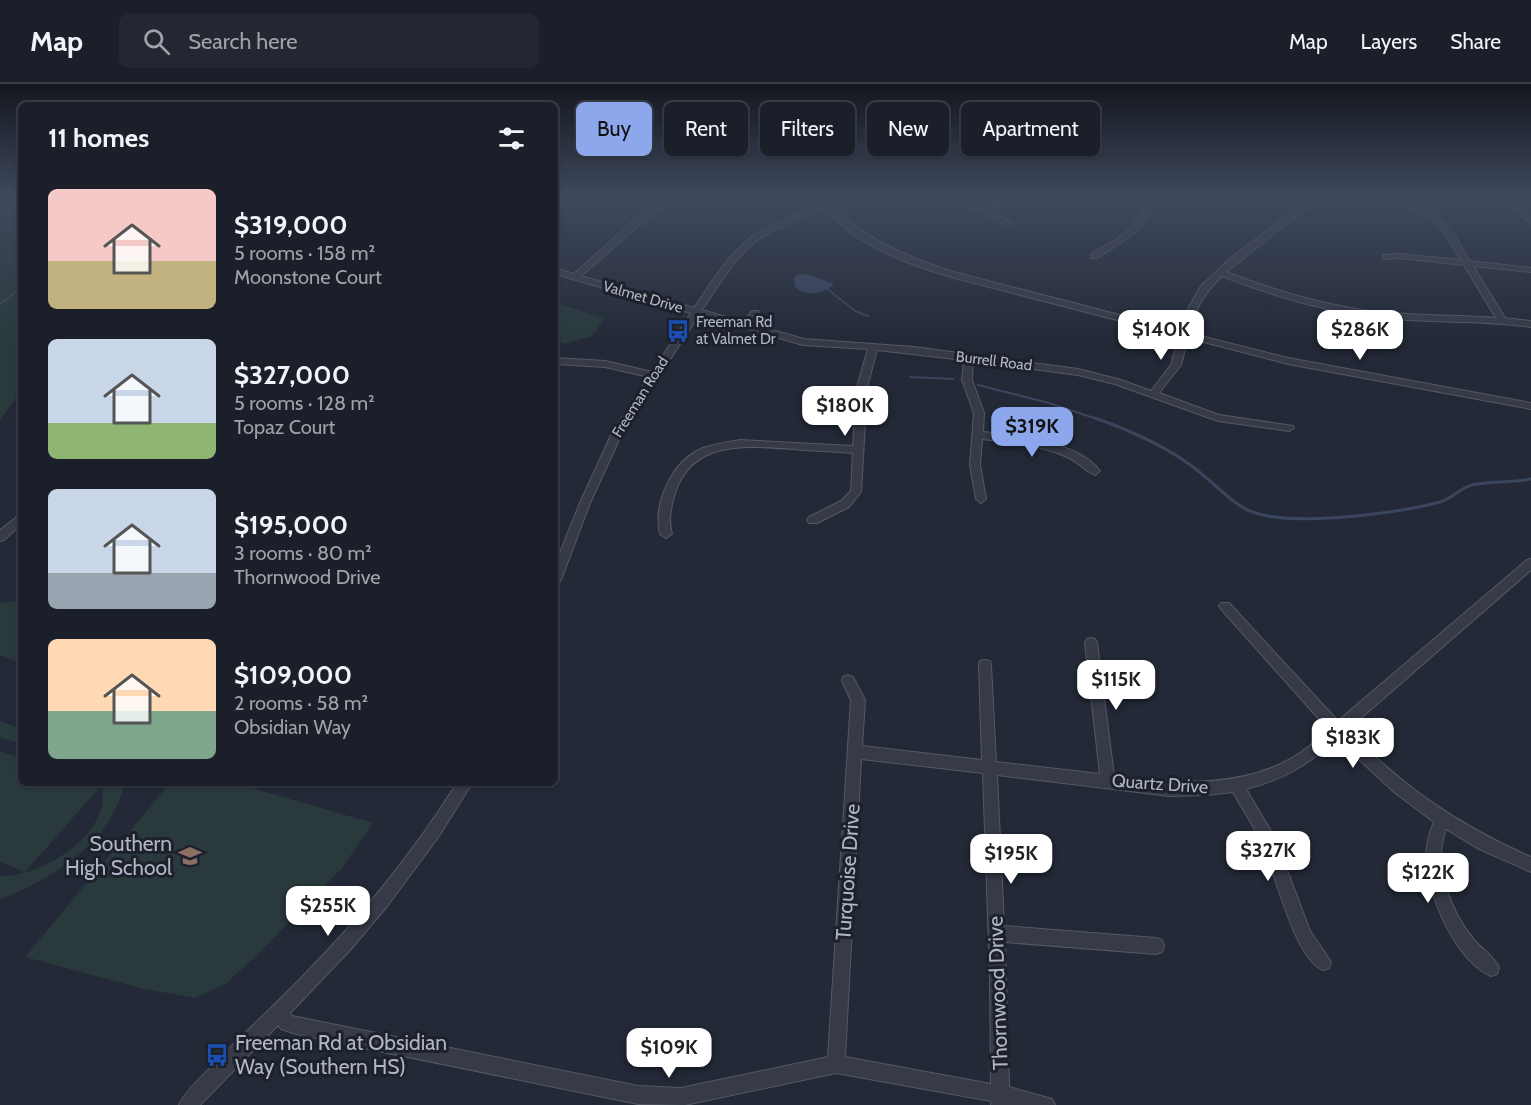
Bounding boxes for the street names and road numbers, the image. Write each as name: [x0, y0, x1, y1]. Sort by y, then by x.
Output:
street label: Valmet Drive: [601, 277, 685, 317]
street label: Burrell Road: [955, 347, 1033, 375]
street label: Freeman Road: [608, 353, 672, 441]
street label: Quartz Drive: [1111, 770, 1209, 798]
street label: Turquoise Drive: [830, 803, 865, 941]
street label: Thornwood Drive: [982, 915, 1013, 1070]

